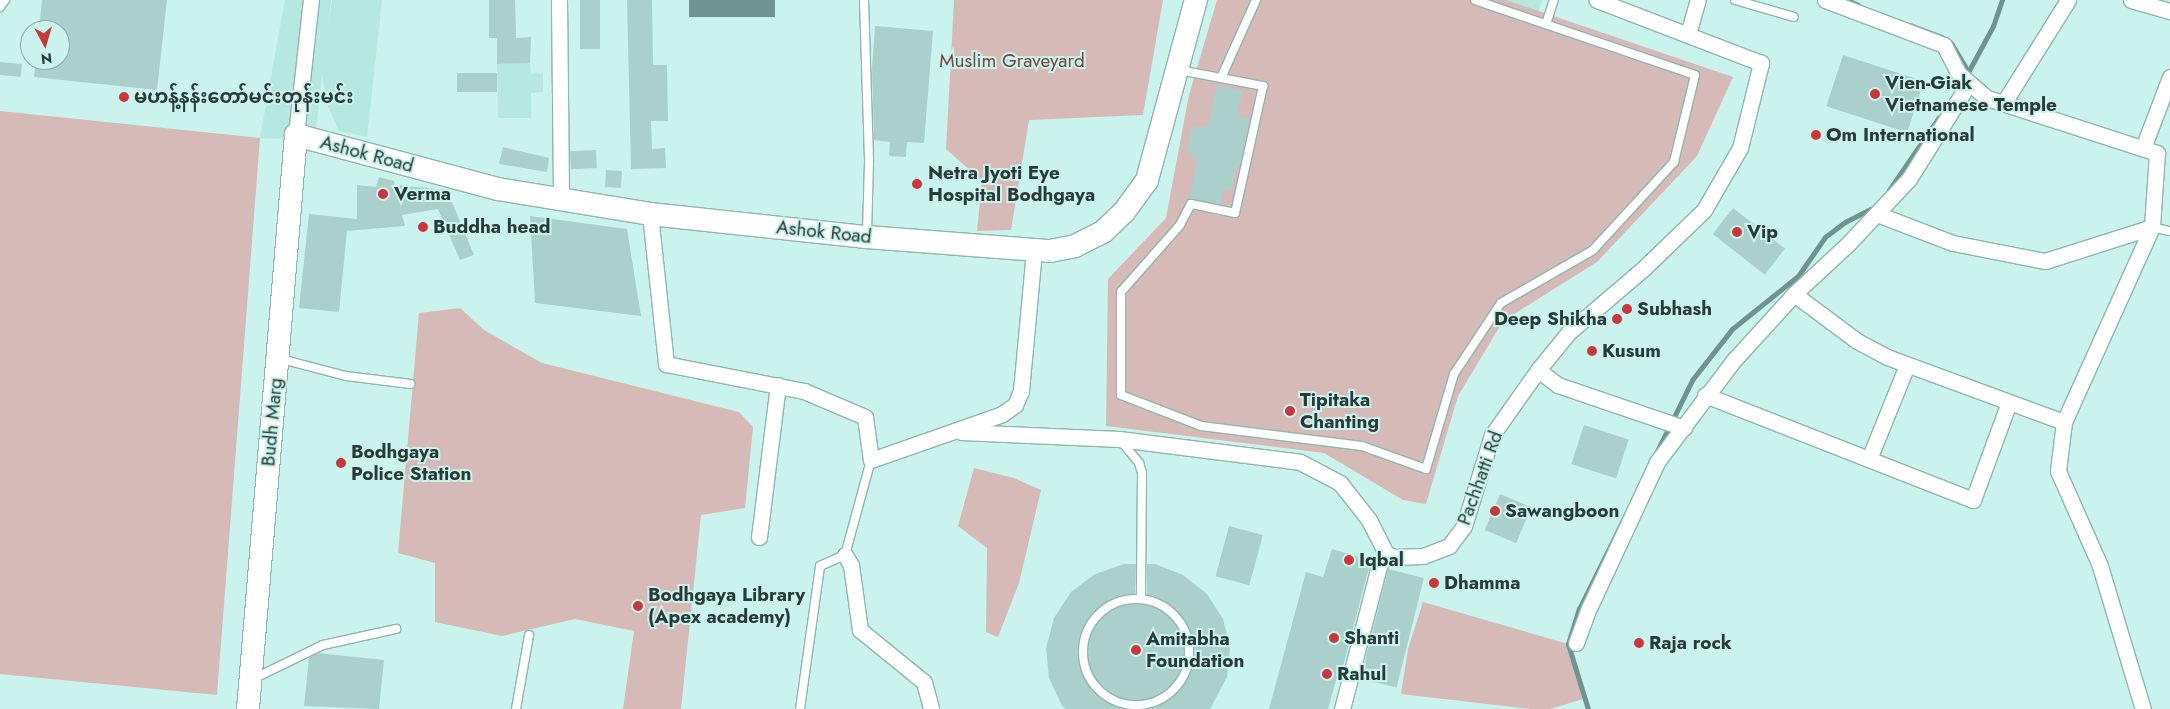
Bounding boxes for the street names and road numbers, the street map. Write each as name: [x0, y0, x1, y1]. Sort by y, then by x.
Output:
street label: Ashok Road: [318, 131, 416, 177]
street label: Ashok Road: [775, 216, 873, 248]
street label: Budh Marg: [257, 377, 287, 467]
street label: Pachhatti Rd: [1452, 428, 1508, 528]

